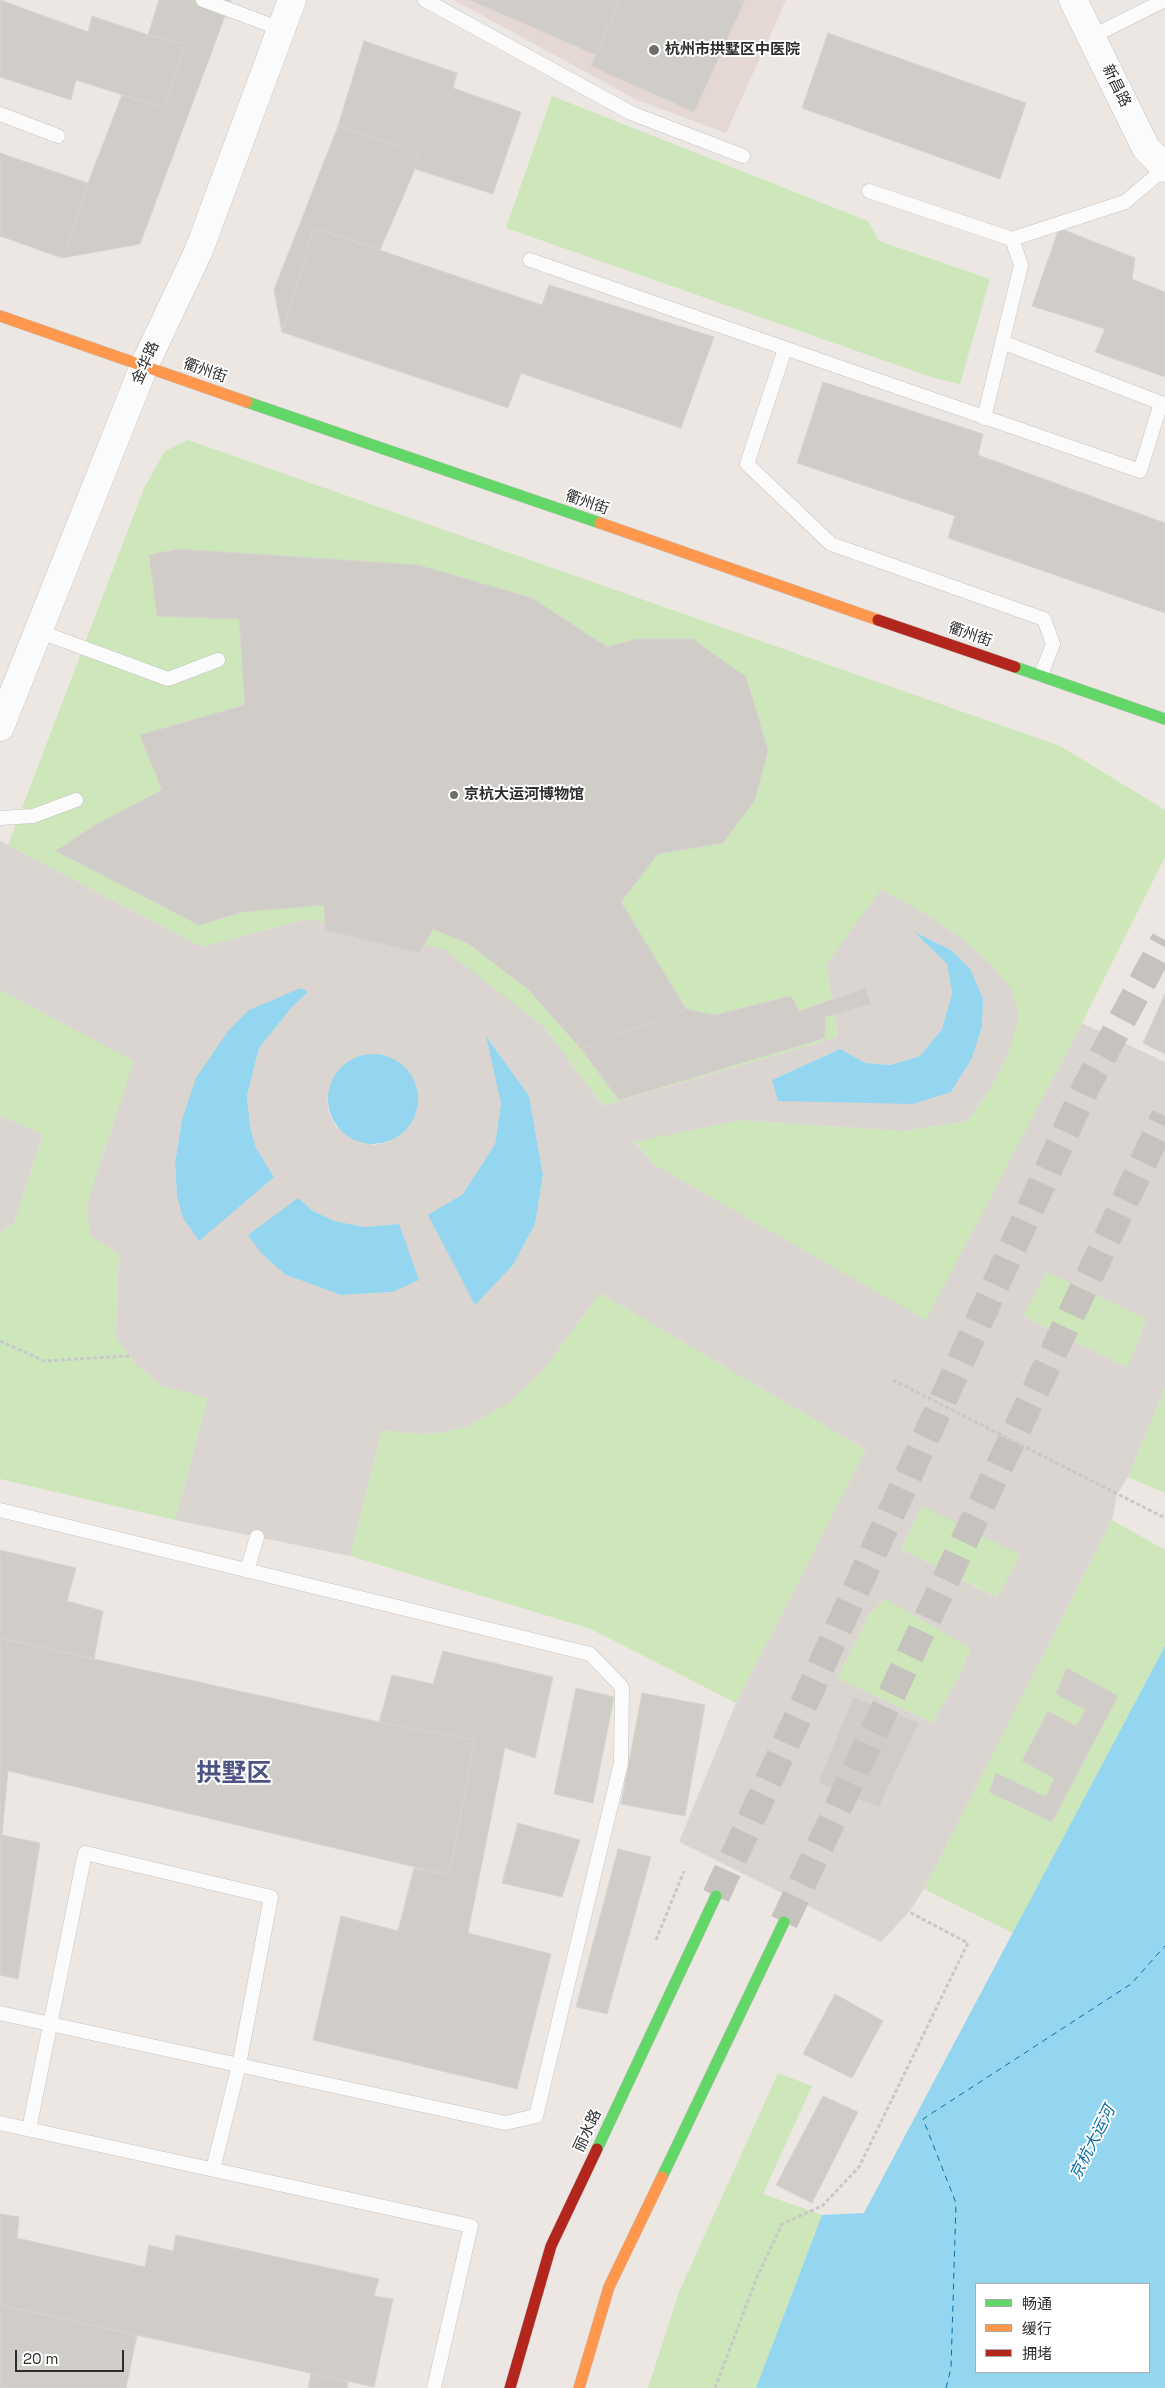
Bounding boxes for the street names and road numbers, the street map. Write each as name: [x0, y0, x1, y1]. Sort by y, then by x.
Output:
street label: 新昌路: [1098, 62, 1134, 110]
street label: 金华路: [129, 339, 163, 387]
street label: 衢州街: [181, 355, 229, 387]
street label: 衢州街: [563, 487, 611, 519]
street label: 衢州街: [946, 619, 994, 651]
street label: 丽水路: [570, 2107, 606, 2155]

